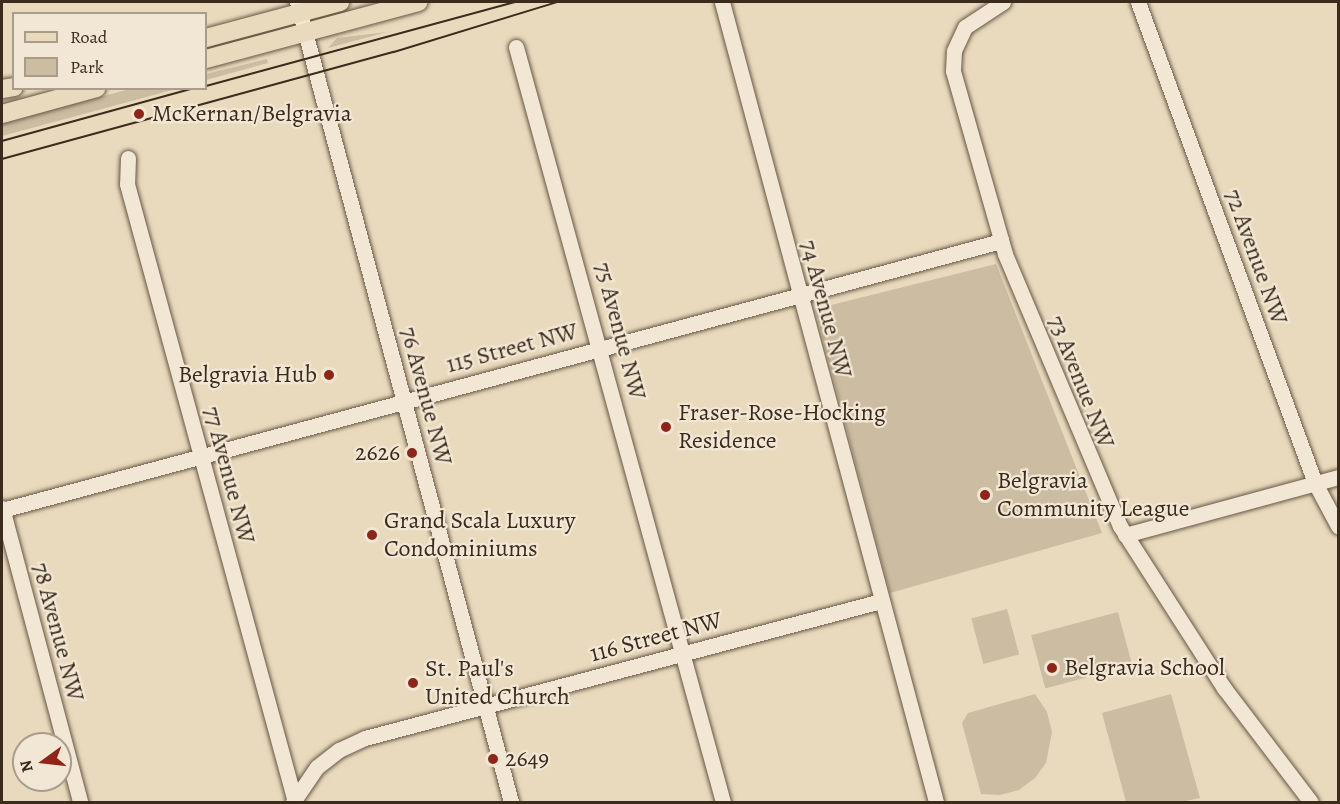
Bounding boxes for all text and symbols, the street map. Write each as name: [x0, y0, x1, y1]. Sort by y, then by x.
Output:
legend: [12, 12, 207, 90]
text: Road: [70, 25, 107, 49]
text: Park: [70, 55, 104, 79]
place label: McKernan/Belgravia: [152, 100, 352, 128]
marker: McKernan/Belgravia: [130, 105, 148, 123]
street label: 72 Avenue NW: [1218, 185, 1294, 329]
street label: 74 Avenue NW: [794, 237, 858, 381]
street label: 75 Avenue NW: [588, 259, 652, 403]
street label: 73 Avenue NW: [1041, 311, 1121, 453]
street label: 115 Street NW: [443, 317, 581, 379]
street label: 76 Avenue NW: [394, 324, 458, 468]
place label: Belgravia Hub: [178, 361, 317, 389]
marker: Belgravia Hub: [322, 368, 336, 382]
place label: Fraser-Rose-Hocking Residence: [678, 399, 886, 455]
street label: 77 Avenue NW: [197, 403, 261, 547]
marker: Fraser-Rose-Hocking Residence: [659, 420, 673, 434]
place label: 2626: [355, 439, 400, 467]
marker: 2626: [405, 446, 419, 460]
place label: Belgravia Community League: [997, 467, 1190, 523]
marker: Belgravia Community League: [978, 488, 992, 502]
place label: Grand Scala Luxury Condominiums: [384, 507, 575, 563]
marker: Grand Scala Luxury Condominiums: [365, 528, 379, 542]
street label: 78 Avenue NW: [26, 560, 90, 704]
street label: 116 Street NW: [587, 606, 725, 668]
place label: Belgravia School: [1064, 654, 1225, 682]
place label: St. Paul's United Church: [425, 655, 570, 711]
marker: Belgravia School: [1045, 661, 1059, 675]
marker: St. Paul's United Church: [406, 676, 420, 690]
north arrow: [12, 732, 72, 792]
place label: 2649: [505, 745, 549, 773]
marker: 2649: [486, 752, 500, 766]
text: N: [14, 758, 39, 775]

